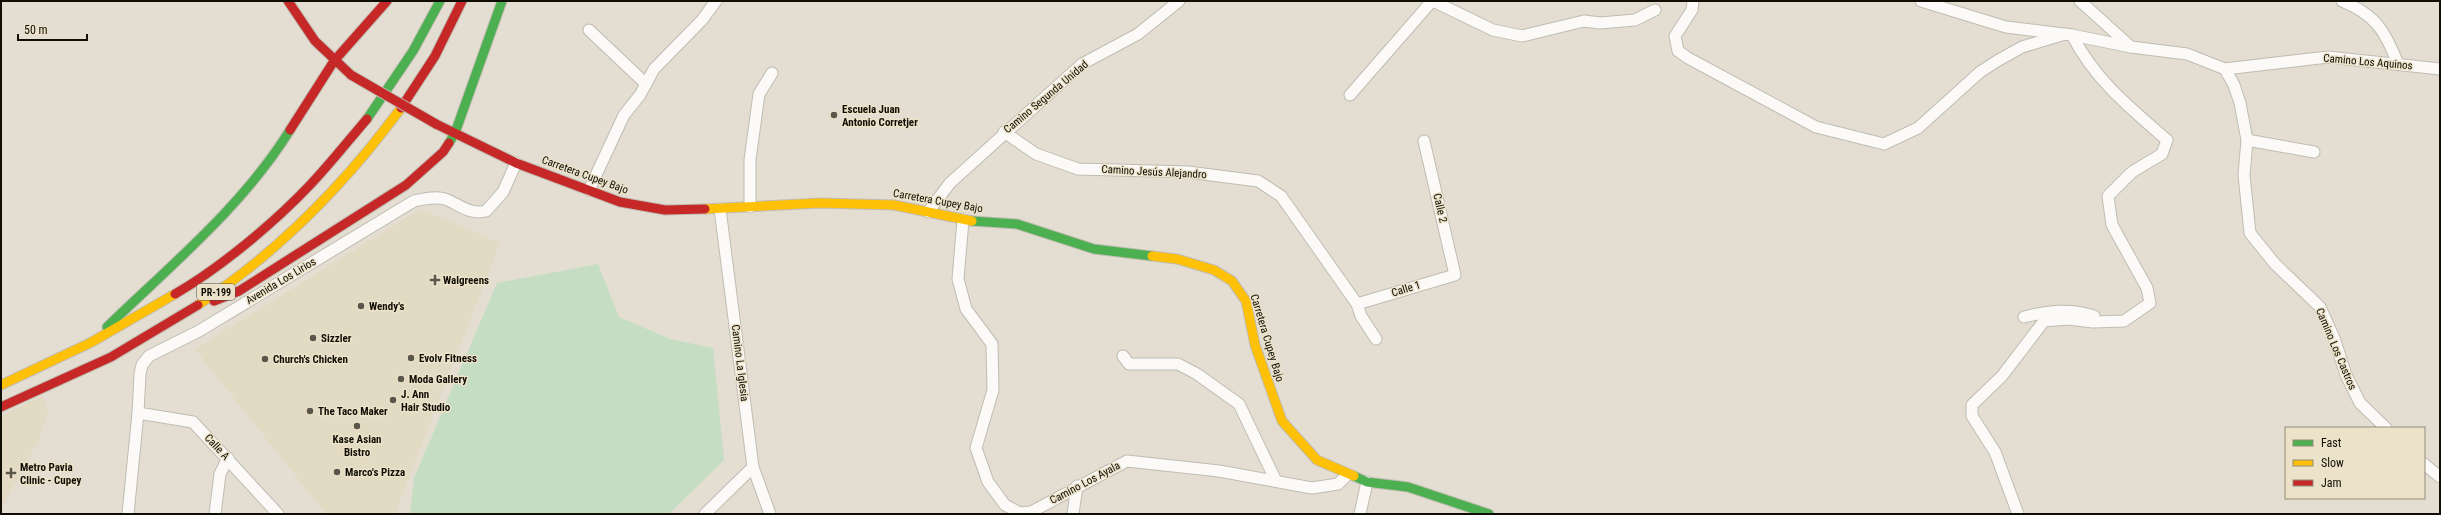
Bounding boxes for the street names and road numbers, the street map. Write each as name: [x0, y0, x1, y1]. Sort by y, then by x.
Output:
street label: Camino Los Aquinos: [2323, 52, 2413, 72]
street label: Camino Segunda Unidad: [1001, 58, 1091, 136]
street label: Carretera Cupey Bajo: [540, 153, 630, 197]
street label: Camino Jesús Alejandro: [1101, 163, 1207, 181]
street label: Carretera Cupey Bajo: [892, 187, 984, 215]
street label: Calle 2: [1430, 192, 1450, 224]
street label: Avenida Los Lirios: [244, 255, 318, 307]
street label: Calle 1: [1390, 278, 1422, 300]
road number: PR-199: [197, 284, 235, 300]
street label: Carretera Cupey Bajo: [1247, 293, 1287, 384]
street label: Camino Los Castros: [2313, 306, 2359, 392]
street label: Camino La Iglesia: [729, 324, 751, 402]
street label: Calle A: [202, 431, 233, 463]
street label: Camino Los Ayala: [1048, 459, 1122, 507]

